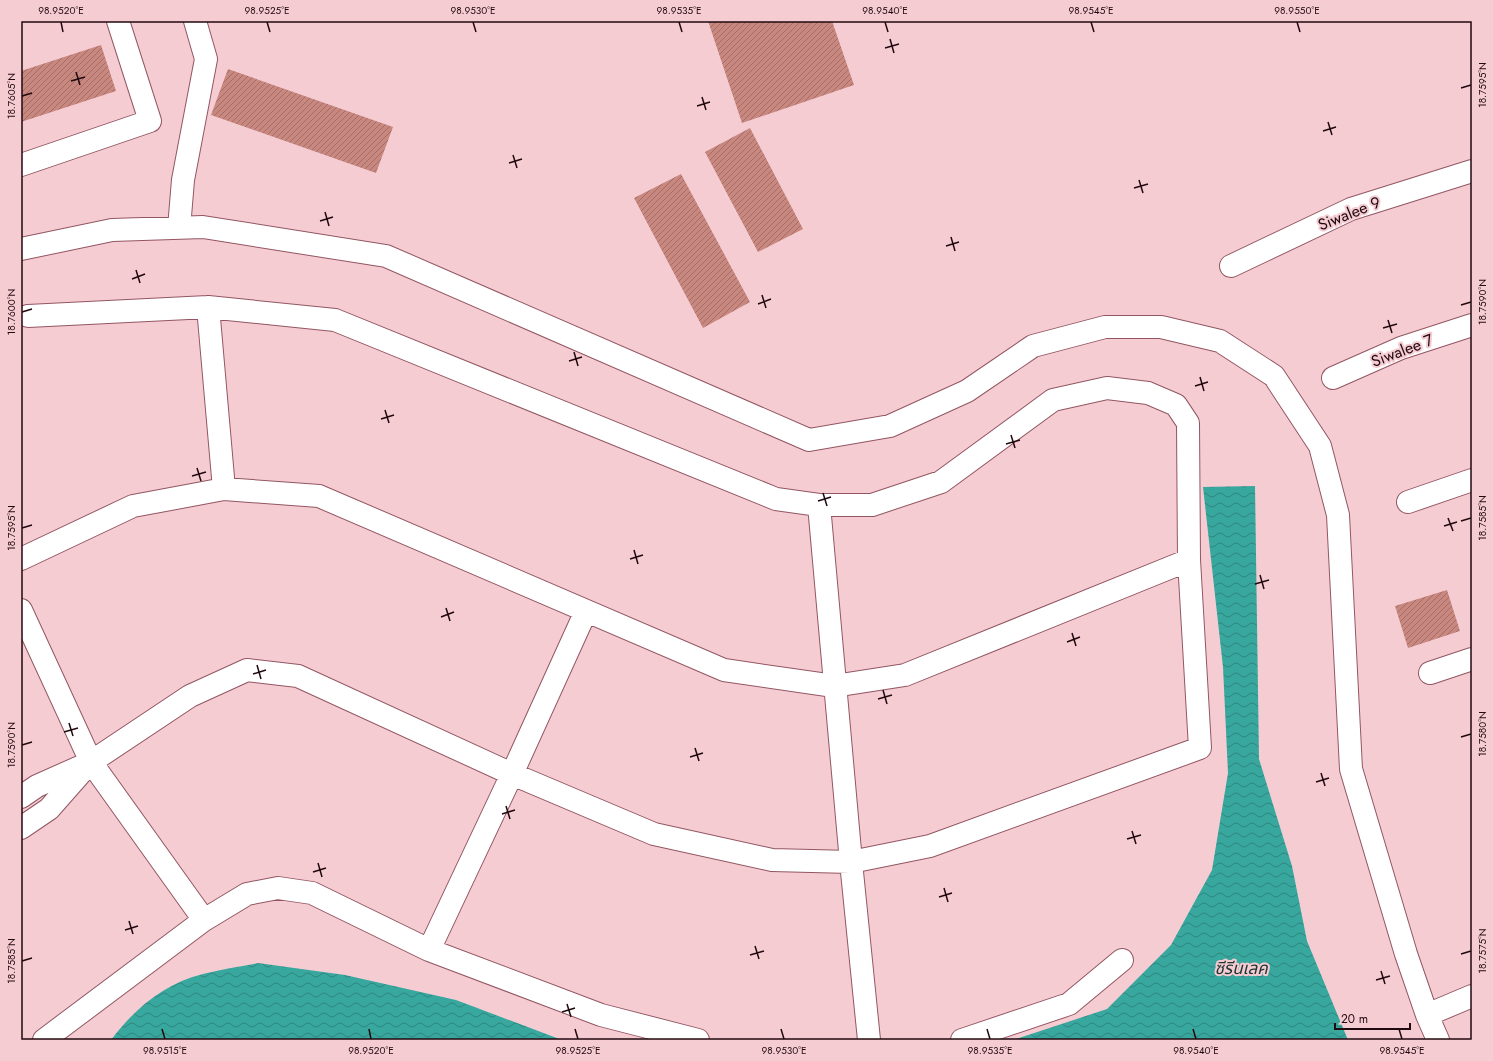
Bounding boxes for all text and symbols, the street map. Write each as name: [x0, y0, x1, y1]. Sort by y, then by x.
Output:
text: 98.9520°E: [38, 3, 84, 18]
text: 98.9525°E: [244, 3, 290, 18]
text: 98.9530°E: [450, 3, 496, 18]
text: 98.9535°E: [657, 3, 701, 18]
text: 98.9540°E: [862, 3, 908, 18]
text: 98.9545°E: [1068, 3, 1114, 18]
text: 98.9550°E: [1274, 3, 1320, 18]
text: 18.7595°N: [1475, 62, 1490, 108]
text: 18.7605°N: [4, 73, 19, 119]
street label: Siwalee 9: [1314, 190, 1384, 236]
text: 18.7590°N: [1475, 279, 1490, 325]
text: 18.7600°N: [4, 289, 19, 335]
street label: Siwalee 7: [1368, 328, 1437, 373]
text: 18.7585°N: [1475, 495, 1490, 541]
text: 18.7595°N: [4, 505, 19, 551]
text: 18.7580°N: [1475, 711, 1490, 757]
text: 18.7590°N: [4, 722, 19, 768]
text: 18.7575°N: [1475, 928, 1490, 974]
text: 18.7585°N: [4, 938, 19, 984]
water label: ซีรีนเลค: [1214, 956, 1268, 980]
scale bar: [1335, 1005, 1410, 1031]
text: 20 m: [1341, 1010, 1368, 1028]
text: 98.9515°E: [143, 1043, 187, 1058]
text: 98.9520°E: [348, 1043, 394, 1058]
text: 98.9525°E: [555, 1043, 601, 1058]
text: 98.9530°E: [761, 1043, 807, 1058]
text: 98.9535°E: [968, 1043, 1012, 1058]
text: 98.9540°E: [1173, 1043, 1219, 1058]
text: 98.9545°E: [1379, 1043, 1425, 1058]

